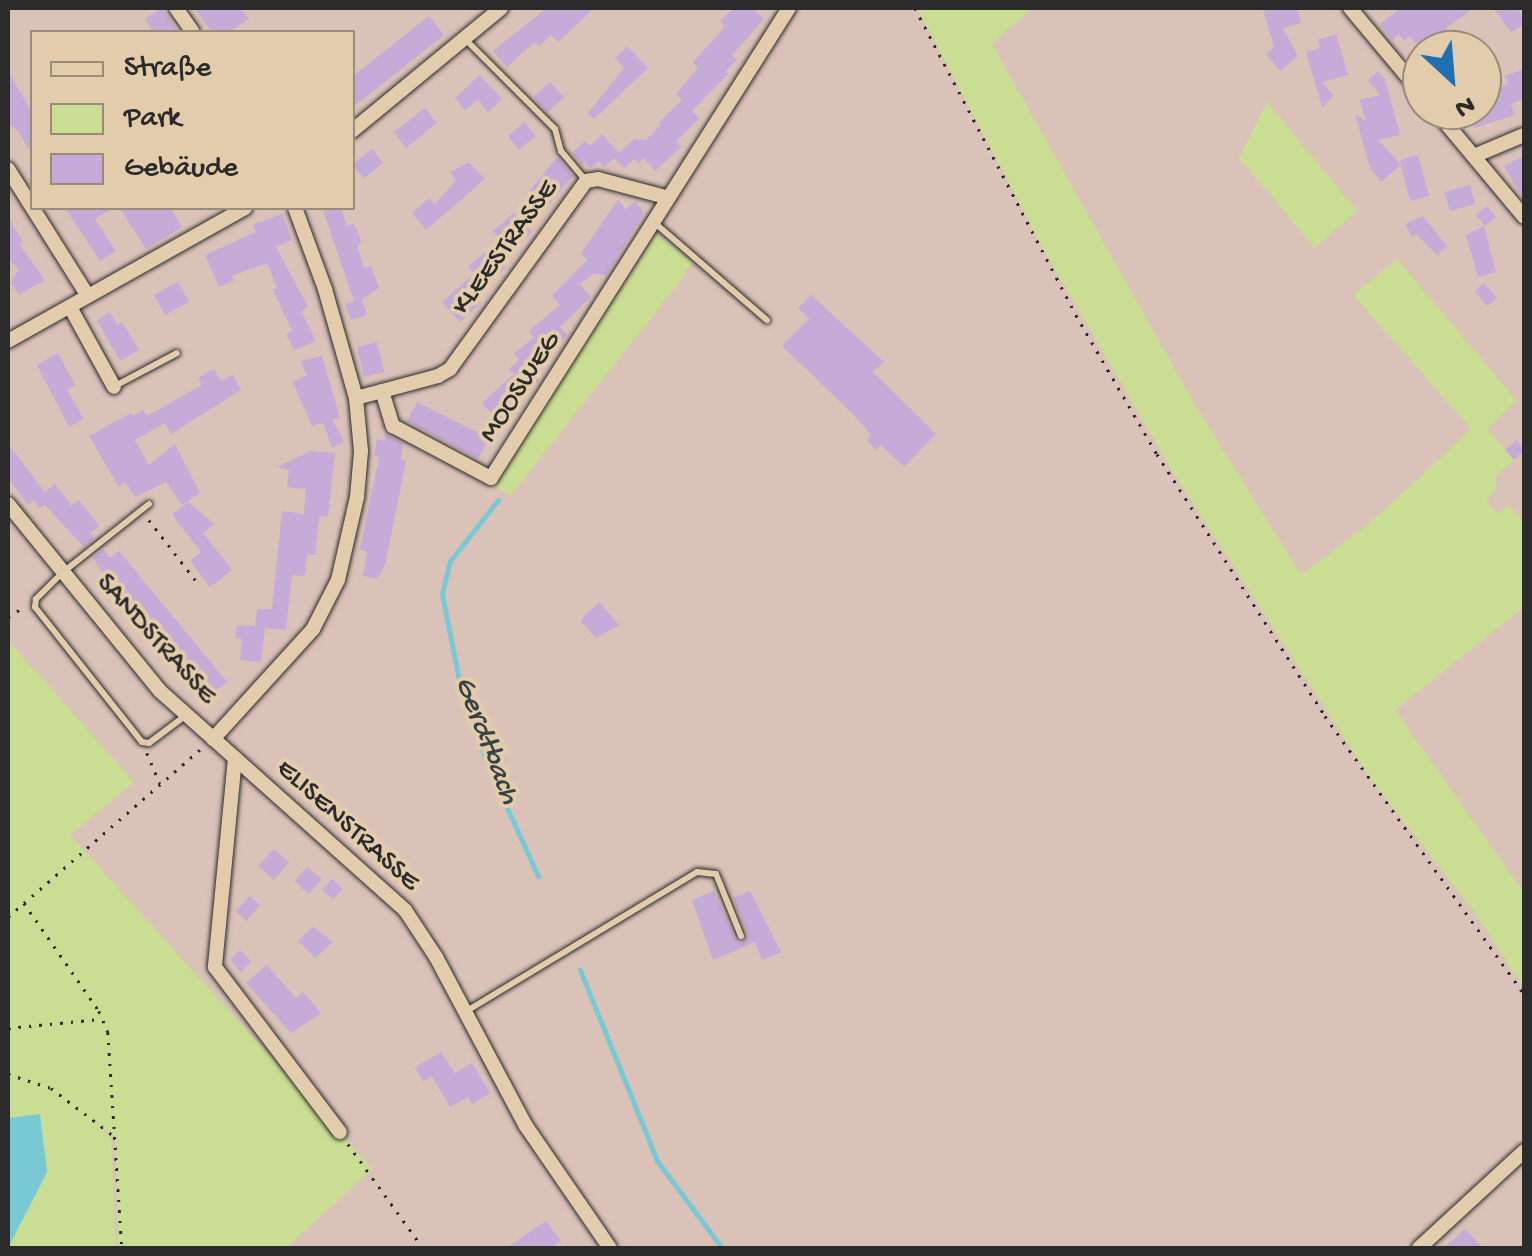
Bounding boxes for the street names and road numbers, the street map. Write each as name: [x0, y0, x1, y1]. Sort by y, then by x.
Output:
street label: KLEESTRASSE: [446, 174, 566, 322]
street label: MOOSWEG: [473, 326, 569, 450]
street label: SANDSTRASSE: [88, 568, 222, 712]
street label: ELISENSTRASSE: [268, 753, 426, 899]

